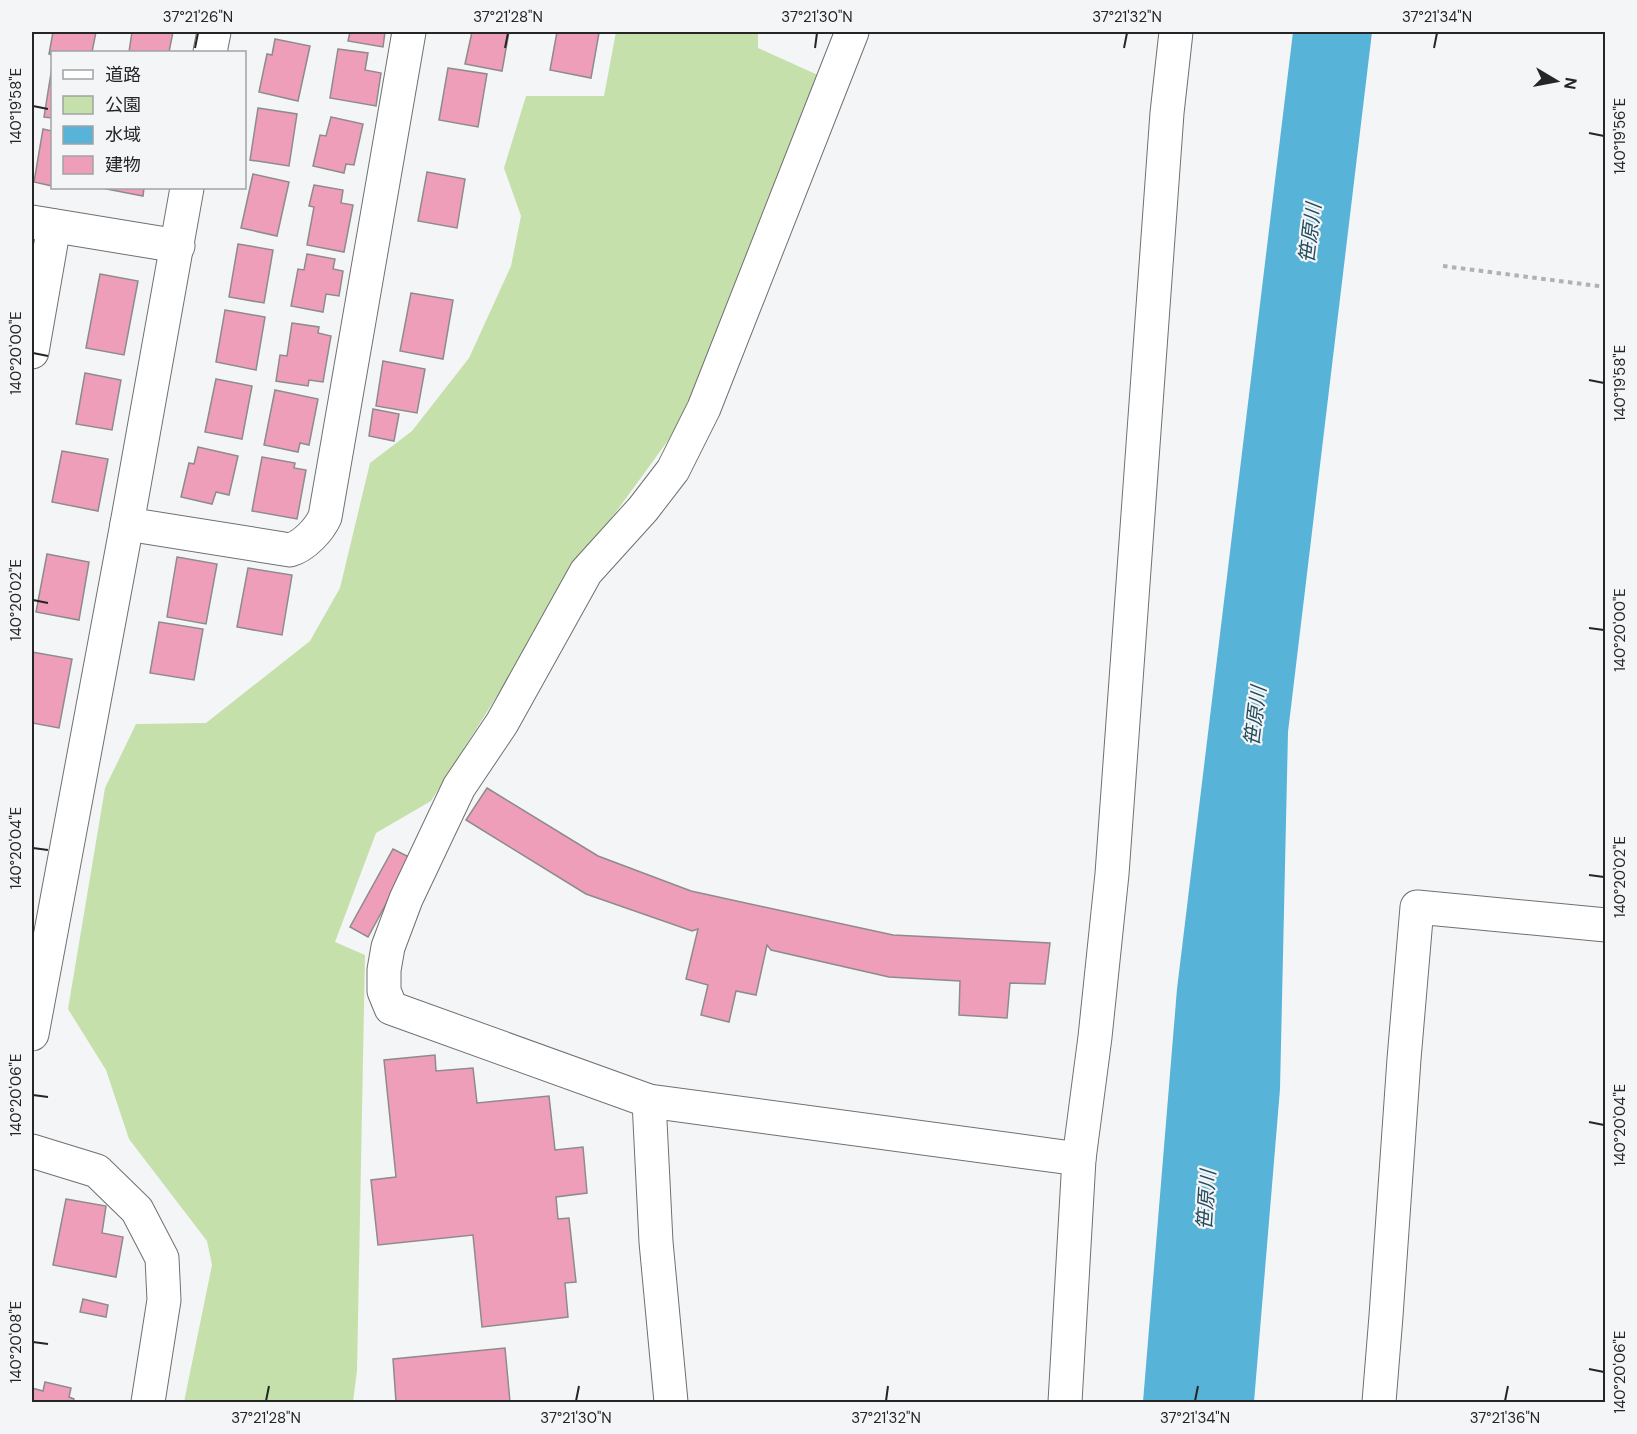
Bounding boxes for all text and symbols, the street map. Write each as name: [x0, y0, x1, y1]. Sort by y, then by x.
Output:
text: 37°21'26"N: [163, 7, 233, 27]
text: 37°21'28"N: [473, 7, 543, 27]
text: 37°21'30"N: [781, 7, 853, 27]
text: 37°21'32"N: [1092, 7, 1162, 27]
text: 37°21'34"N: [1402, 7, 1472, 27]
legend: [51, 51, 246, 189]
north arrow: [1526, 51, 1586, 111]
text: 道路: [105, 63, 141, 87]
text: 140°19'58"E: [6, 68, 26, 144]
text: N: [1559, 76, 1582, 91]
text: 公園: [105, 93, 141, 117]
text: 140°19'56"E: [1610, 98, 1630, 174]
text: 水域: [105, 123, 141, 147]
text: 建物: [105, 153, 141, 177]
water label: 笹原川: [1293, 200, 1327, 264]
text: 140°20'00"E: [6, 311, 26, 395]
text: 140°19'58"E: [1610, 345, 1630, 421]
text: 140°20'02"E: [6, 559, 26, 641]
text: 140°20'00"E: [1610, 588, 1630, 672]
water label: 笹原川: [1238, 683, 1272, 747]
text: 140°20'04"E: [6, 807, 26, 889]
text: 140°20'02"E: [1610, 836, 1630, 918]
text: 140°20'06"E: [6, 1054, 26, 1136]
text: 140°20'04"E: [1610, 1084, 1630, 1166]
water label: 笹原川: [1191, 1167, 1221, 1231]
text: 140°20'08"E: [6, 1301, 26, 1383]
text: 140°20'06"E: [1610, 1331, 1630, 1413]
text: 37°21'28"N: [231, 1408, 301, 1428]
text: 37°21'30"N: [540, 1408, 612, 1428]
text: 37°21'32"N: [851, 1408, 921, 1428]
text: 37°21'34"N: [1160, 1408, 1230, 1428]
text: 37°21'36"N: [1470, 1408, 1540, 1428]

